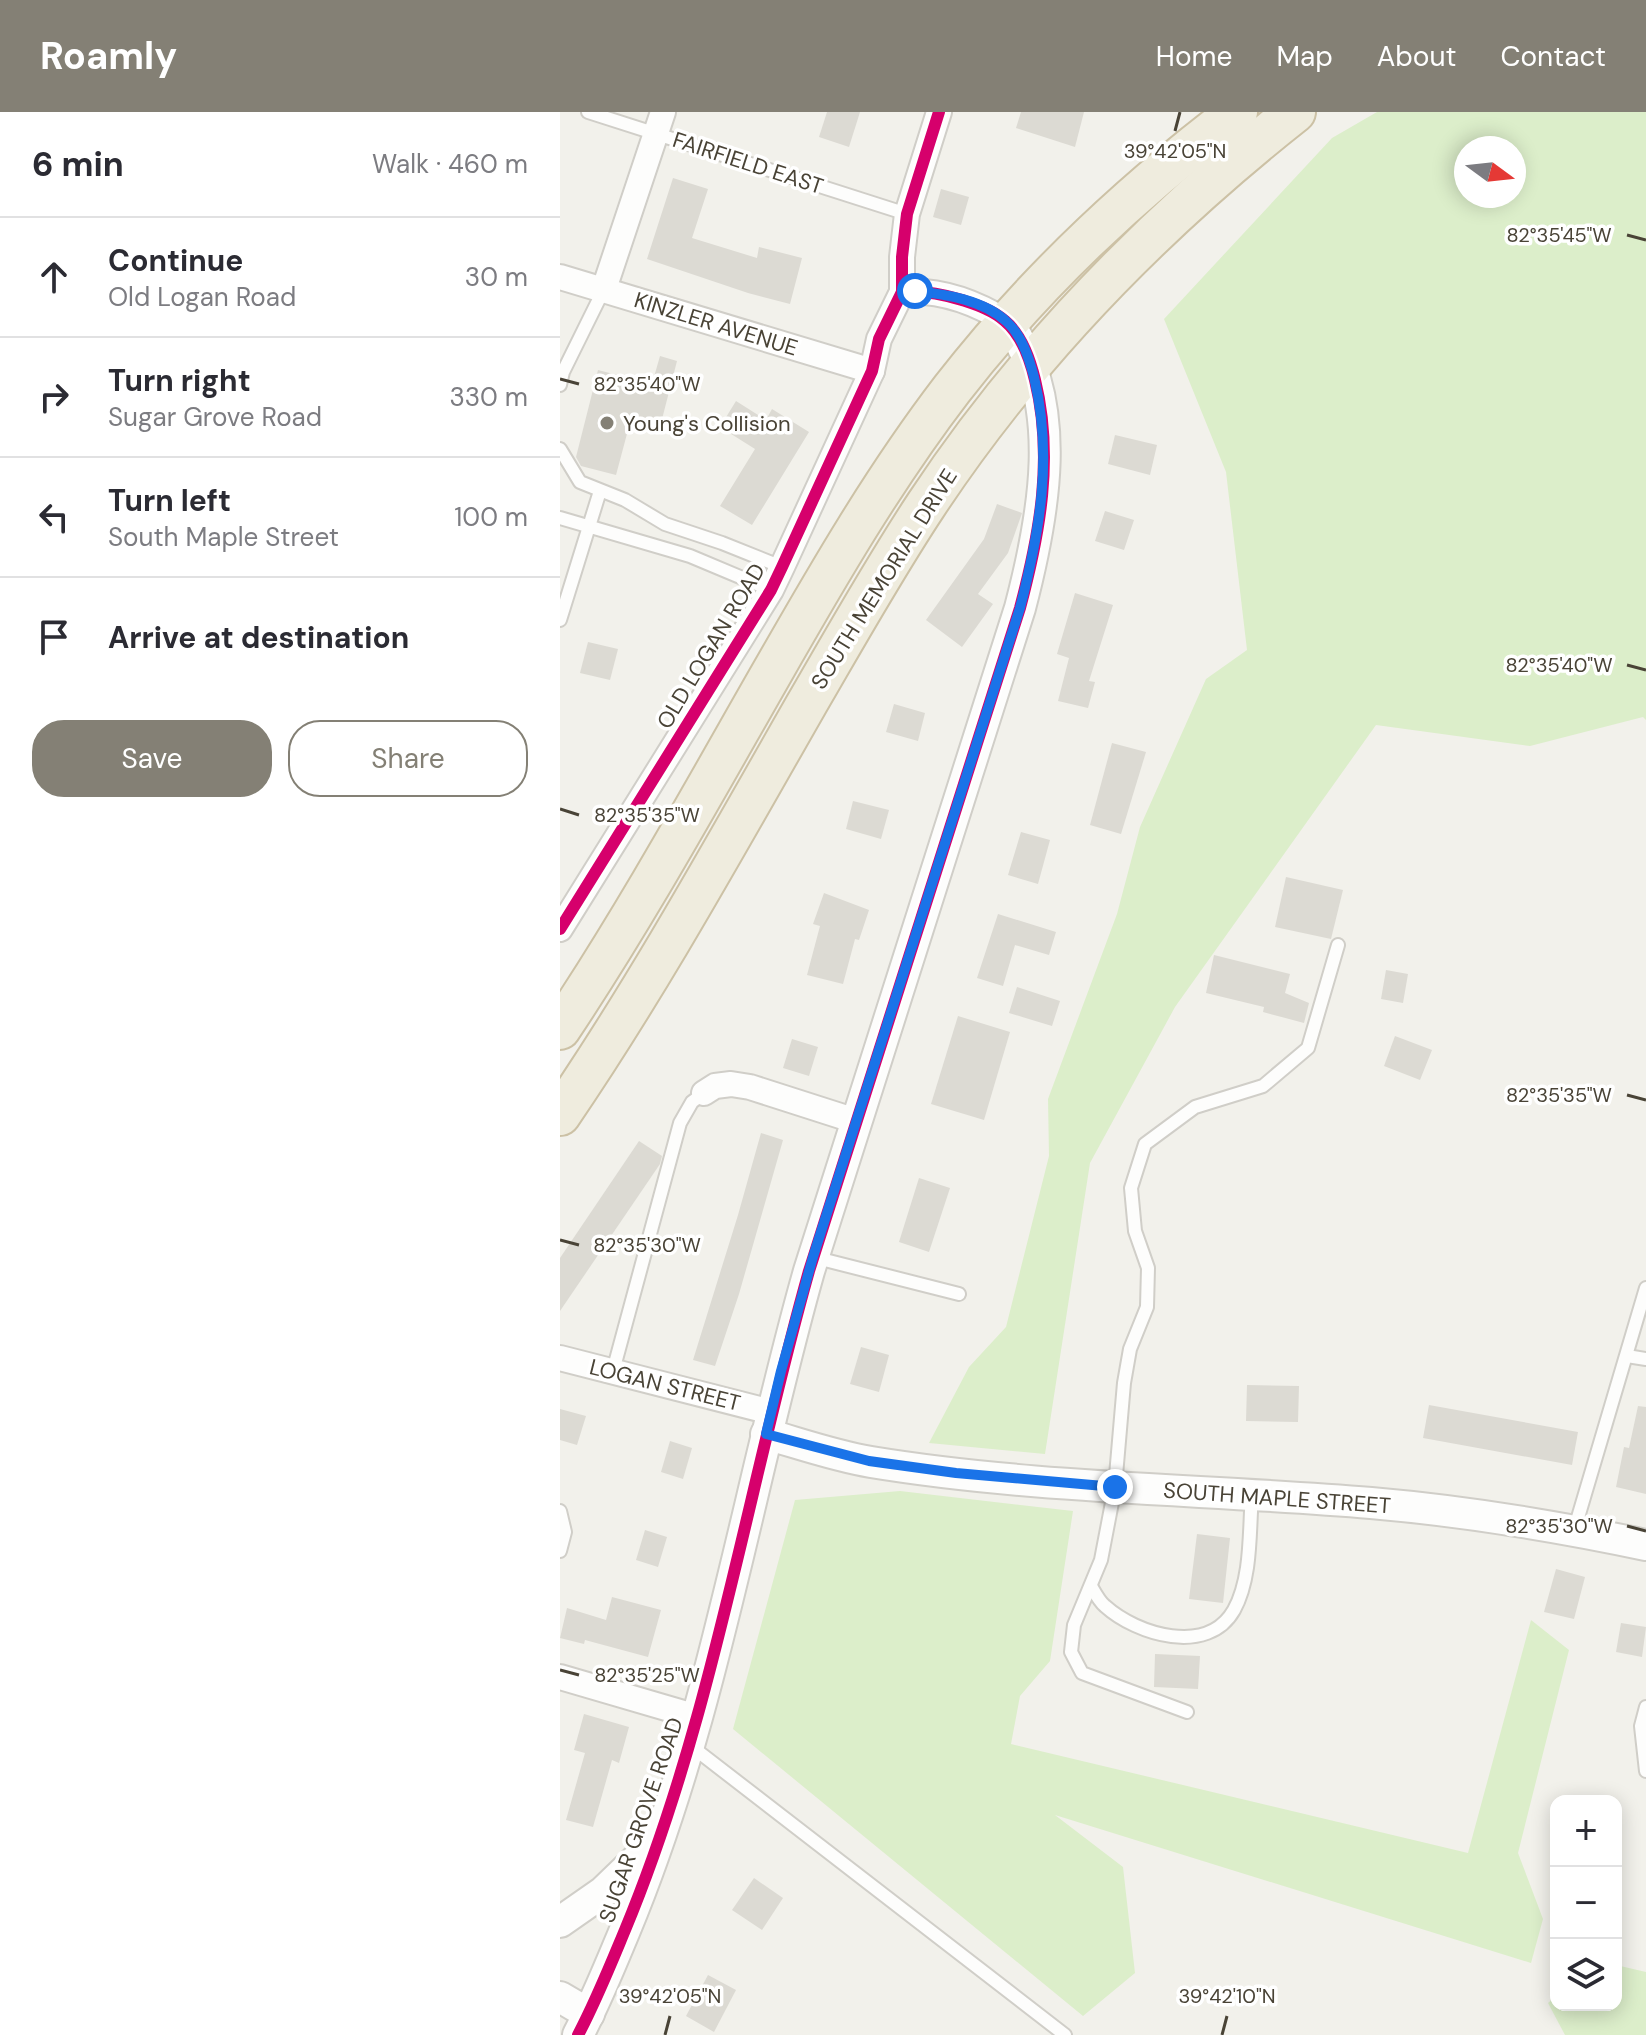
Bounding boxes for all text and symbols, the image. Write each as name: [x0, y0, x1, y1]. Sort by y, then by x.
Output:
text: Roamly: [40, 31, 177, 81]
text: Home: [1156, 38, 1232, 75]
text: Map: [1276, 38, 1333, 75]
text: About: [1377, 38, 1456, 75]
text: Contact: [1500, 38, 1606, 75]
street label: FAIRFIELD EAST: [669, 125, 827, 201]
north arrow: [1454, 136, 1526, 208]
text: 39°42'05"N: [1124, 138, 1226, 164]
text: 6 min: [32, 142, 124, 187]
text: Walk · 460 m: [372, 147, 528, 181]
text: 82°35'45"W: [1506, 222, 1612, 248]
text: Continue: [108, 241, 243, 280]
icon: ahead: [32, 255, 76, 299]
text: 30 m: [465, 260, 528, 294]
route start: [897, 273, 933, 309]
text: Old Logan Road: [108, 280, 296, 314]
street label: KINZLER AVENUE: [631, 285, 801, 363]
text: Turn right: [108, 361, 251, 400]
text: 82°35'40"W: [594, 371, 701, 397]
icon: right: [32, 375, 76, 419]
text: 330 m: [449, 380, 528, 414]
text: Sugar Grove Road: [108, 400, 322, 434]
place label: Young's Collision: [623, 409, 791, 438]
marker: Young's Collision: [598, 414, 616, 432]
street label: SOUTH MEMORIAL DRIVE: [804, 463, 964, 695]
text: Turn left: [108, 481, 231, 520]
icon: left: [32, 495, 76, 539]
text: 100 m: [454, 500, 528, 534]
text: South Maple Street: [108, 520, 339, 554]
street label: OLD LOGAN ROAD: [650, 558, 772, 734]
icon: arrive: [32, 615, 76, 659]
text: Arrive at destination: [108, 618, 409, 657]
text: 82°35'40"W: [1506, 652, 1613, 678]
button: Save: [32, 720, 272, 797]
button: Share: [288, 720, 528, 797]
text: 82°35'35"W: [594, 802, 700, 828]
text: 82°35'35"W: [1506, 1082, 1612, 1108]
text: 82°35'30"W: [593, 1232, 701, 1258]
street label: LOGAN STREET: [587, 1352, 743, 1418]
route end: [1097, 1469, 1133, 1505]
street label: SOUTH MAPLE STREET: [1162, 1476, 1392, 1520]
text: 82°35'30"W: [1505, 1513, 1613, 1539]
text: 82°35'25"W: [594, 1662, 700, 1688]
street label: SUGAR GROVE ROAD: [592, 1713, 690, 1927]
map controls: [1550, 1795, 1622, 2011]
button: +: [1550, 1795, 1622, 1867]
button: −: [1550, 1867, 1622, 1939]
button: layers: [1550, 1939, 1622, 2011]
text: 39°42'05"N: [619, 1983, 721, 2009]
text: 39°42'10"N: [1178, 1983, 1276, 2009]

